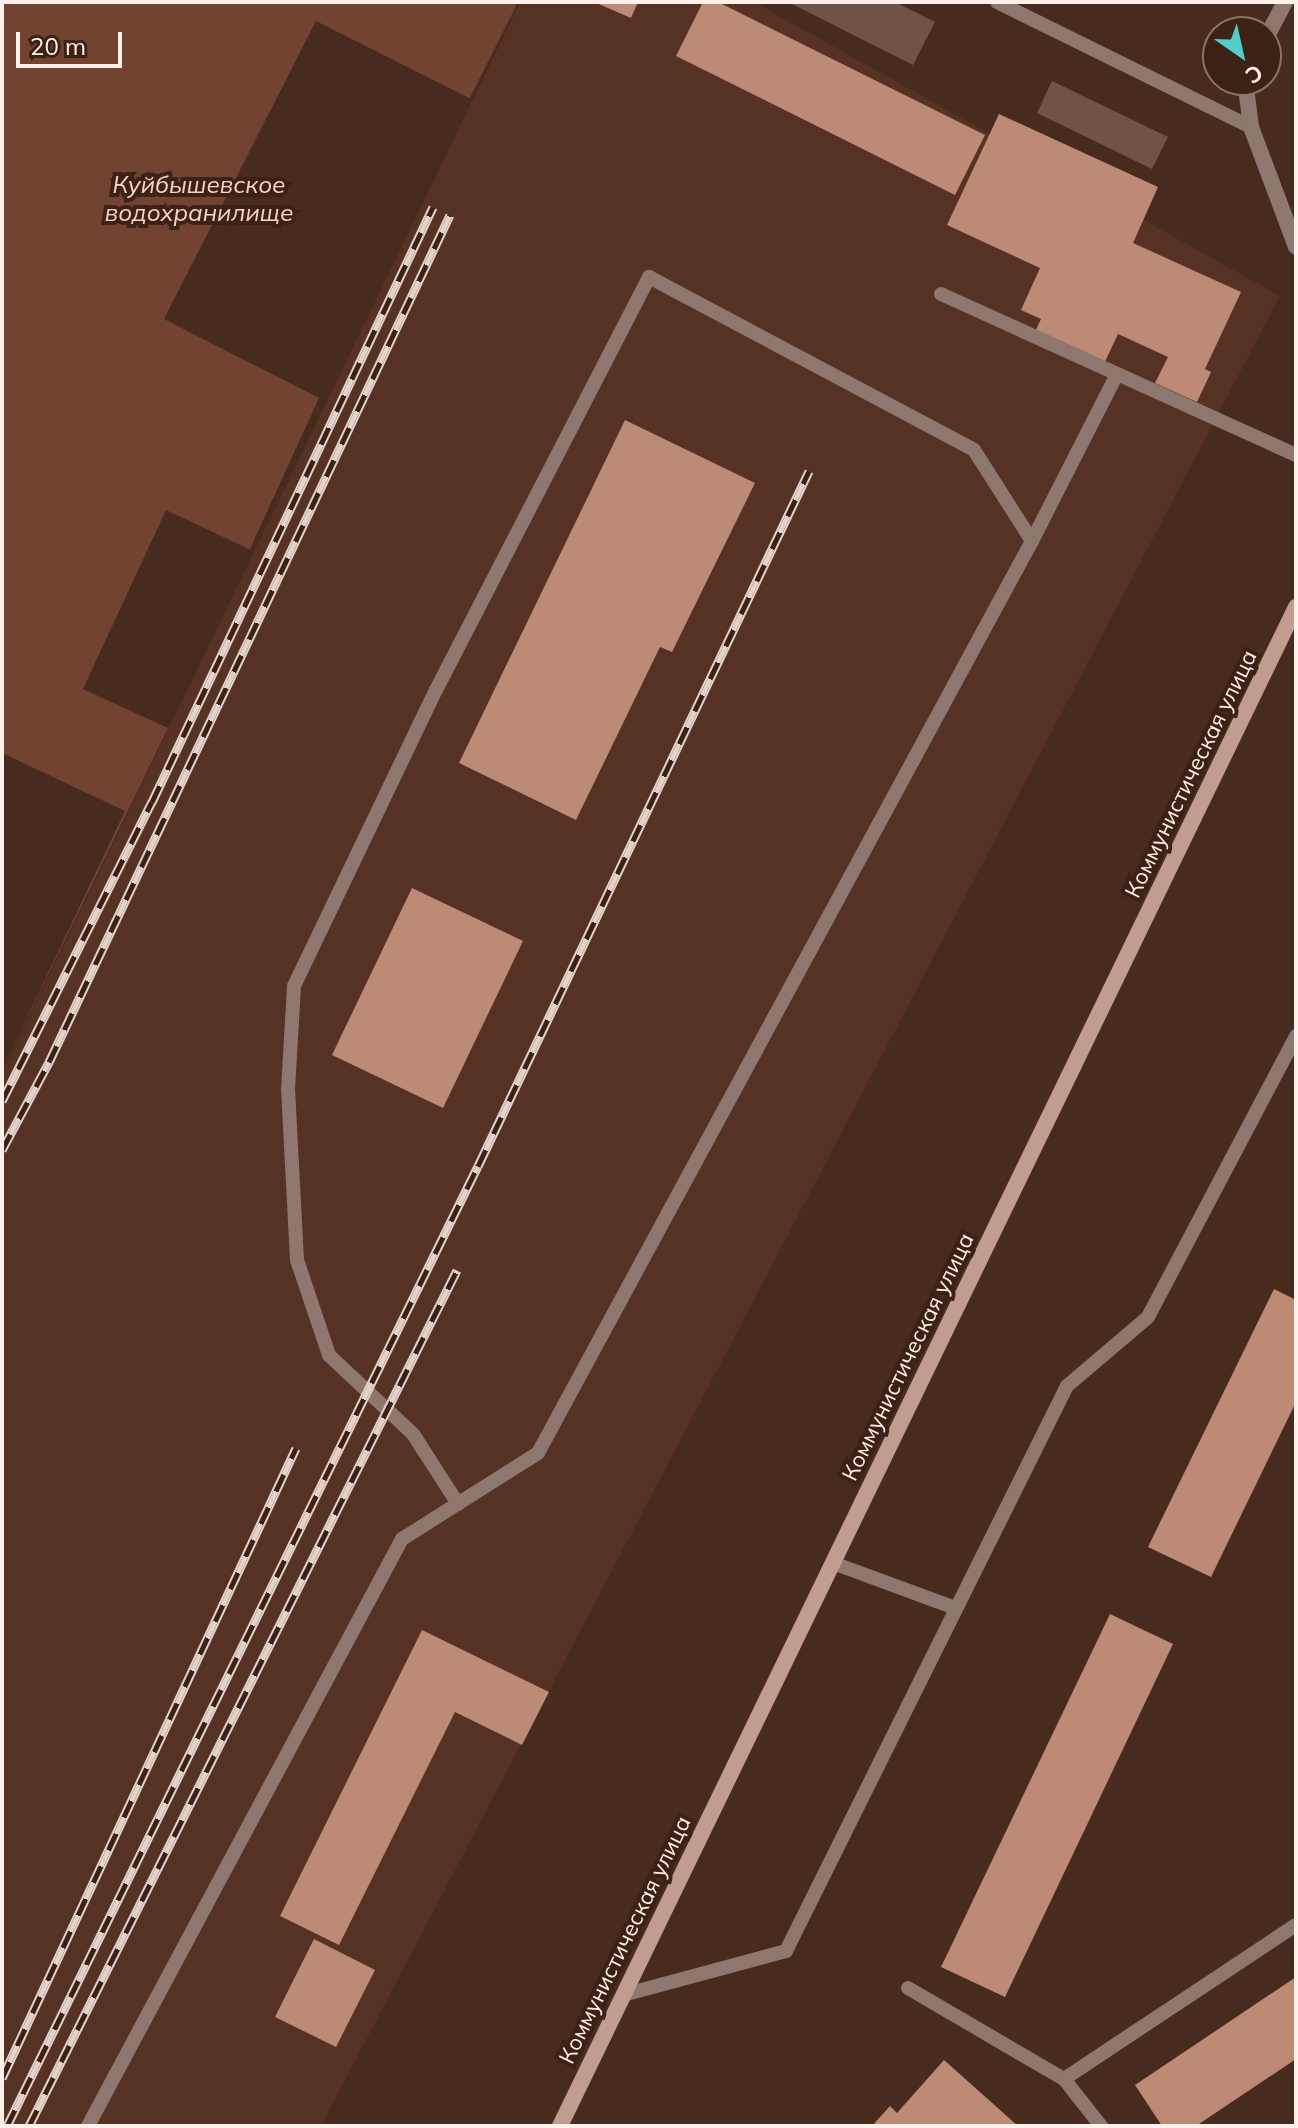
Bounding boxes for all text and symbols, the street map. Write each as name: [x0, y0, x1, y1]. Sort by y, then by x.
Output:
scale bar: [20, 16, 126, 66]
north arrow: [1202, 16, 1282, 96]
text: 20 m: [30, 31, 86, 61]
text: С: [1240, 58, 1268, 90]
water label: Куйбышевское водохранилище: [105, 171, 293, 227]
street label: Коммунистическая улица: [1120, 646, 1262, 902]
street label: Коммунистическая улица: [837, 1229, 979, 1485]
street label: Коммунистическая улица: [554, 1812, 696, 2068]

